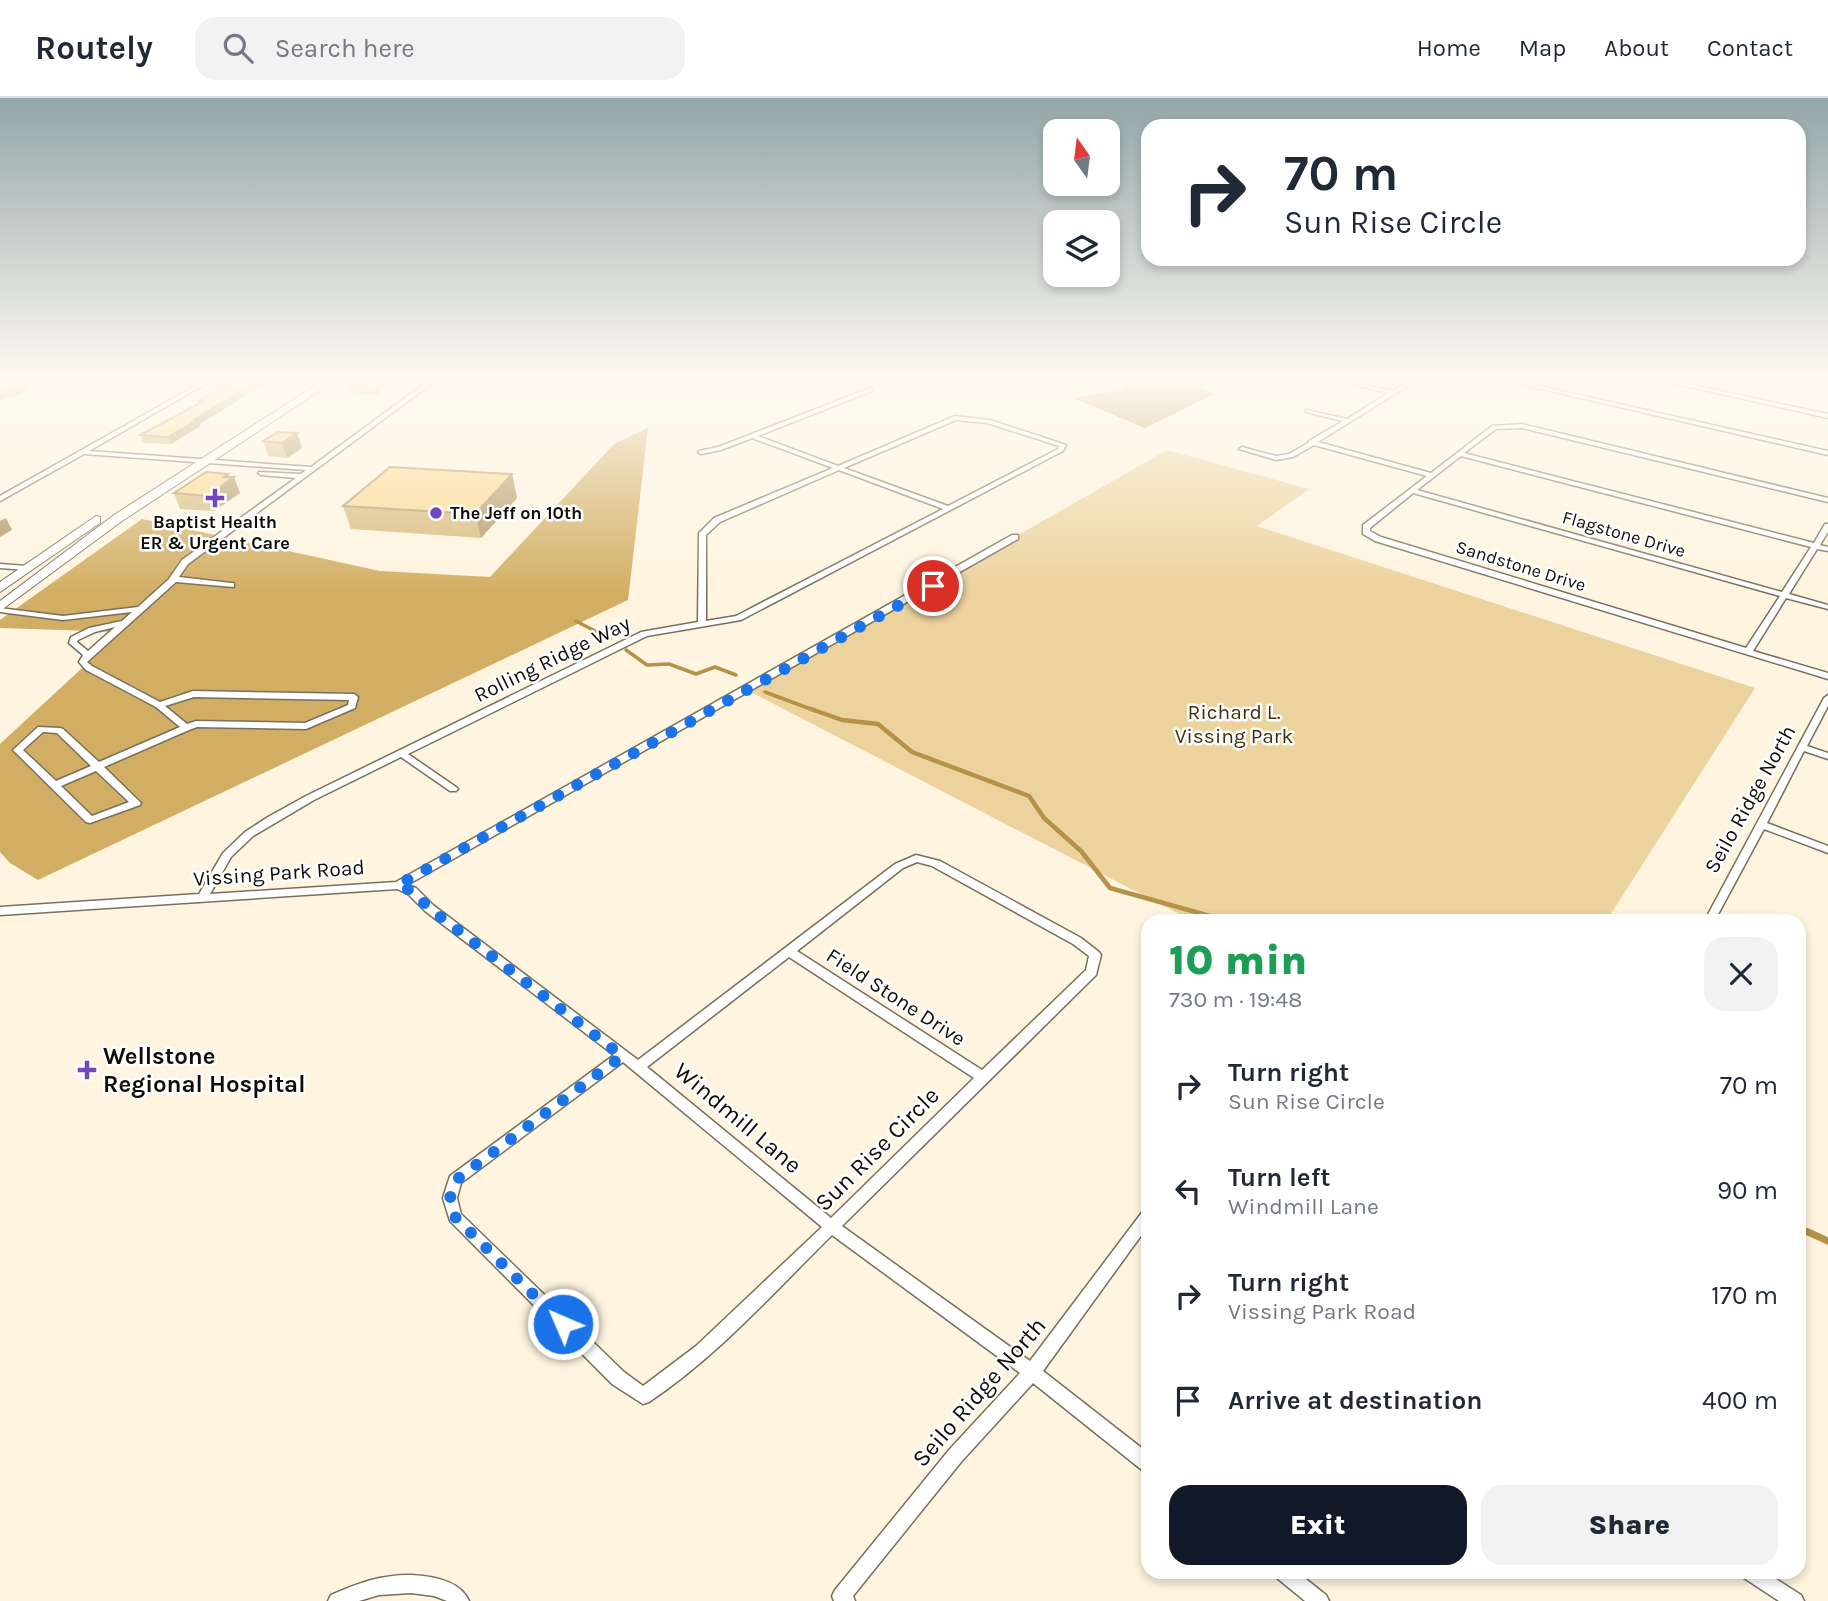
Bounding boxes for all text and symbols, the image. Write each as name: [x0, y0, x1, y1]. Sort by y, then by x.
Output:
search box: [195, 17, 685, 80]
text: Routely: [35, 29, 153, 67]
icon: search: [219, 29, 257, 67]
text: Search here: [275, 33, 415, 64]
text: Home: [1417, 34, 1481, 62]
text: Map: [1519, 34, 1566, 62]
text: About: [1604, 34, 1669, 62]
text: Contact: [1707, 34, 1793, 62]
north arrow: [1043, 119, 1120, 196]
map controls: [1043, 119, 1120, 287]
text: 70 m: [1284, 145, 1398, 202]
icon: right: [1169, 147, 1260, 238]
text: Sun Rise Circle: [1284, 204, 1502, 241]
button: layers: [1043, 210, 1120, 287]
marker: Baptist Health ER & Urgent Care: [205, 488, 225, 508]
place label: The Jeff on 10th: [450, 502, 582, 524]
marker: The Jeff on 10th: [428, 505, 444, 521]
street label: Flagstone Drive: [1560, 506, 1688, 562]
place label: Baptist Health ER & Urgent Care: [140, 511, 290, 554]
street label: Sandstone Drive: [1453, 536, 1589, 596]
pin: [903, 556, 963, 616]
icon: arrive: [914, 567, 952, 605]
street label: Rolling Ridge Way: [470, 611, 634, 707]
park label: Richard L. Vissing Park: [1175, 700, 1293, 748]
street label: Seilo Ridge North: [1699, 721, 1801, 877]
street label: Vissing Park Road: [192, 855, 366, 891]
text: 10 min: [1169, 935, 1307, 985]
button: close: [1704, 937, 1778, 1011]
street label: Field Stone Drive: [822, 943, 970, 1051]
text: 730 m · 19:48: [1169, 986, 1302, 1013]
place label: Wellstone Regional Hospital: [103, 1042, 305, 1098]
street label: Windmill Lane: [669, 1057, 807, 1179]
text: Turn right: [1228, 1057, 1349, 1088]
marker: Wellstone Regional Hospital: [77, 1060, 97, 1080]
icon: right: [1169, 1067, 1207, 1105]
text: 70 m: [1720, 1070, 1778, 1101]
street label: Sun Rise Circle: [809, 1081, 945, 1217]
text: Sun Rise Circle: [1228, 1088, 1385, 1115]
text: Turn left: [1228, 1162, 1330, 1193]
icon: left: [1169, 1172, 1207, 1210]
text: 90 m: [1717, 1175, 1778, 1206]
text: Windmill Lane: [1228, 1193, 1379, 1220]
text: Turn right: [1228, 1267, 1349, 1298]
icon: right: [1169, 1277, 1207, 1315]
text: 170 m: [1711, 1280, 1778, 1311]
position arrow: [526, 1287, 600, 1361]
text: Vissing Park Road: [1228, 1298, 1416, 1325]
street label: Seilo Ridge North: [906, 1312, 1052, 1472]
icon: arrive: [1169, 1382, 1207, 1420]
text: Arrive at destination: [1228, 1385, 1482, 1416]
text: 400 m: [1702, 1385, 1778, 1416]
button: Exit: [1169, 1485, 1467, 1565]
button: Share: [1481, 1485, 1778, 1565]

